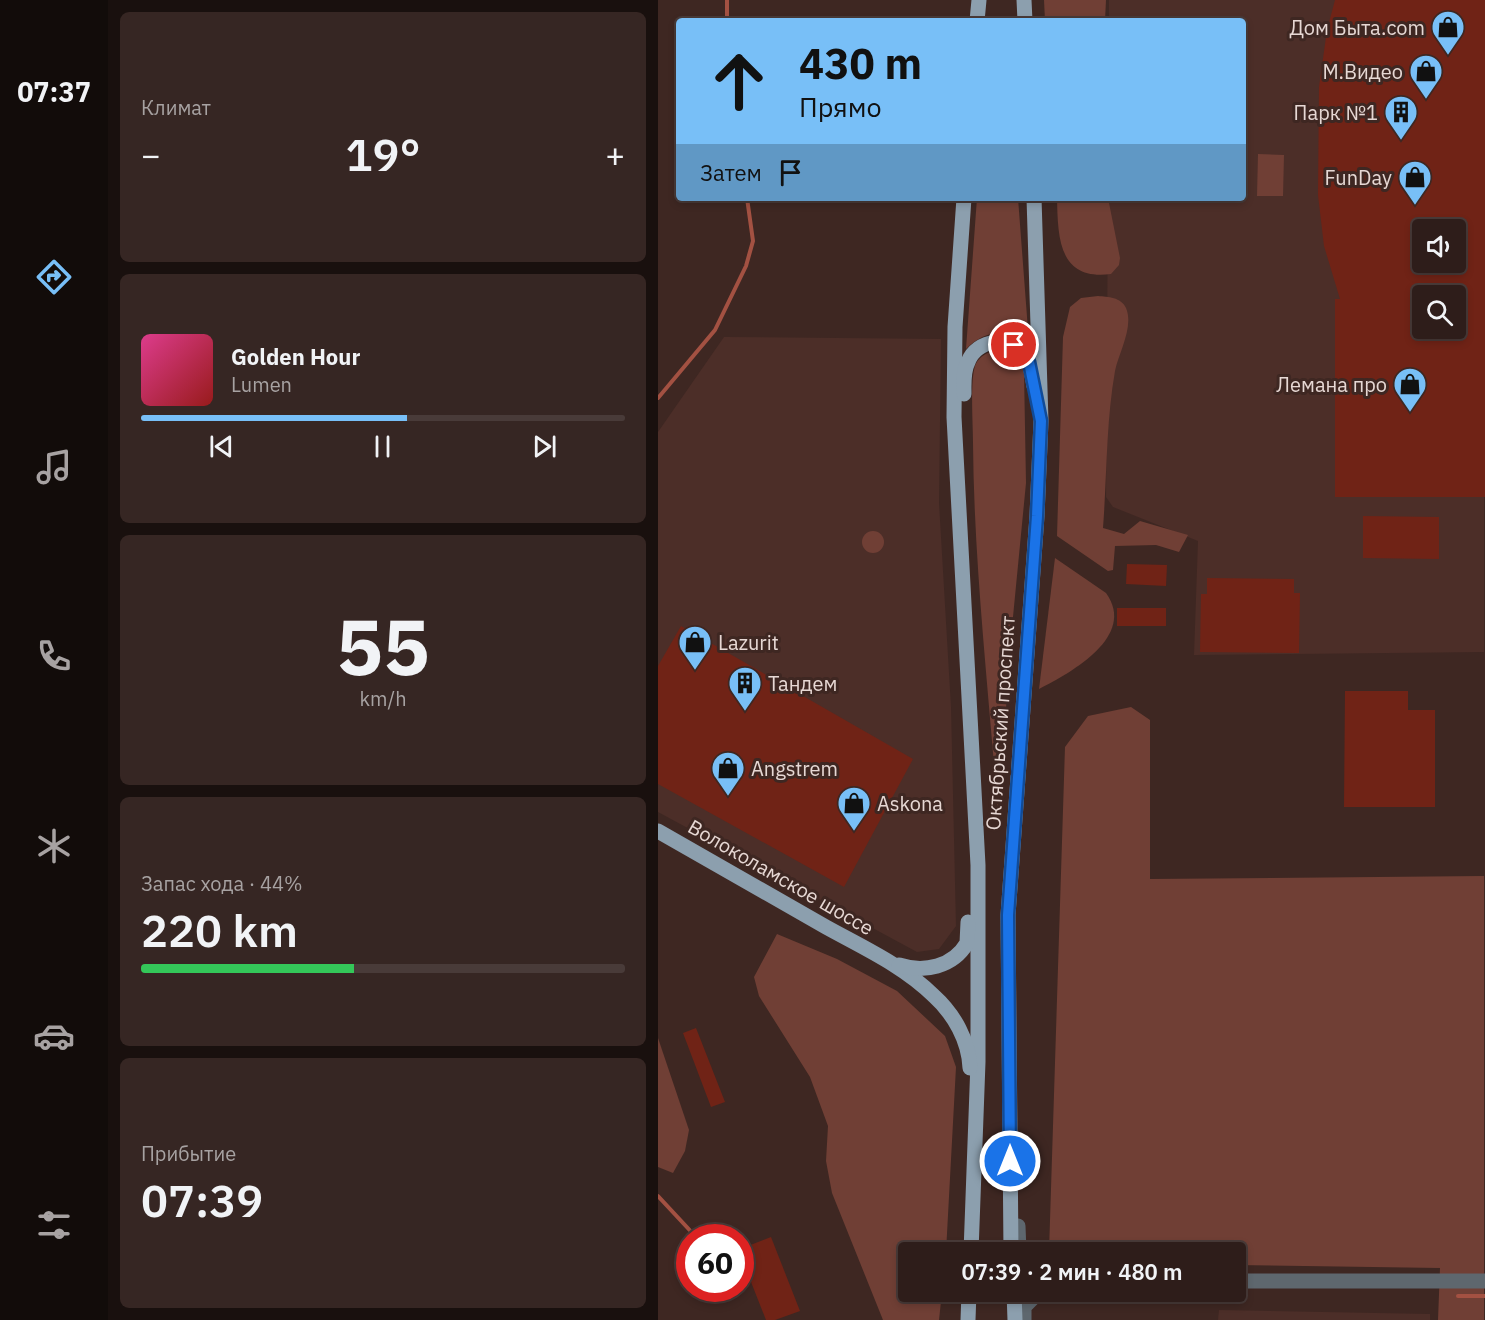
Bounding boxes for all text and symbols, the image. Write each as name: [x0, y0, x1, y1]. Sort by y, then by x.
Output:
shop icon: Дом Быта.com: [1430, 9, 1466, 56]
place label: Дом Быта.com: [1289, 14, 1425, 41]
text: 430 m: [799, 36, 922, 91]
icon: ahead: [700, 42, 778, 120]
shop icon: М.Видео: [1408, 53, 1444, 100]
place label: М.Видео: [1322, 58, 1403, 85]
text: 07:37: [17, 74, 91, 109]
text: Прямо: [799, 89, 882, 124]
text: Климат: [141, 94, 211, 121]
building icon: Парк №1: [1383, 94, 1419, 141]
place label: Парк №1: [1294, 99, 1378, 126]
text: 19°: [345, 125, 421, 183]
text: −: [141, 133, 161, 176]
text: +: [605, 133, 625, 176]
icon: arrive: [774, 156, 807, 189]
text: Затем: [700, 158, 762, 187]
shop icon: FunDay: [1397, 159, 1433, 206]
place label: FunDay: [1325, 164, 1392, 191]
map controls: [1412, 219, 1466, 339]
button: sound: [1412, 219, 1466, 273]
icon: directions: [33, 256, 75, 298]
button: search: [1412, 285, 1466, 339]
pin: [988, 319, 1039, 370]
icon: arrive: [997, 328, 1030, 361]
text: Golden Hour: [231, 342, 360, 371]
shop icon: Лемана про: [1392, 366, 1428, 413]
text: Lumen: [231, 371, 292, 398]
place label: Лемана про: [1276, 371, 1387, 398]
icon: previous: [205, 430, 238, 463]
icon: pause: [366, 430, 399, 463]
icon: next: [528, 430, 561, 463]
icon: music: [33, 446, 75, 488]
text: 55: [336, 595, 430, 696]
street label: Октябрьский проспект: [979, 614, 1021, 831]
shop icon: Lazurit: [677, 624, 713, 671]
place label: Lazurit: [718, 629, 779, 656]
icon: phone: [33, 635, 75, 677]
building icon: Тандем: [727, 665, 763, 712]
place label: Тандем: [768, 670, 837, 697]
text: km/h: [359, 685, 407, 712]
shop icon: Angstrem: [710, 750, 746, 797]
place label: Angstrem: [751, 755, 838, 782]
shop icon: Askona: [836, 785, 872, 832]
place label: Askona: [877, 790, 943, 817]
street label: Волоколамское шоссе: [683, 813, 879, 941]
icon: climate: [33, 825, 75, 867]
text: Запас хода · 44%: [141, 870, 303, 897]
text: 220 km: [141, 901, 298, 959]
icon: car: [33, 1015, 75, 1057]
position arrow: [978, 1129, 1042, 1193]
text: Прибытие: [141, 1140, 236, 1167]
text: 07:39: [141, 1171, 263, 1229]
icon: filters: [33, 1204, 75, 1246]
speed limit sign: 60: [676, 1224, 754, 1302]
text: 07:39 · 2 мин · 480 m: [961, 1257, 1183, 1286]

